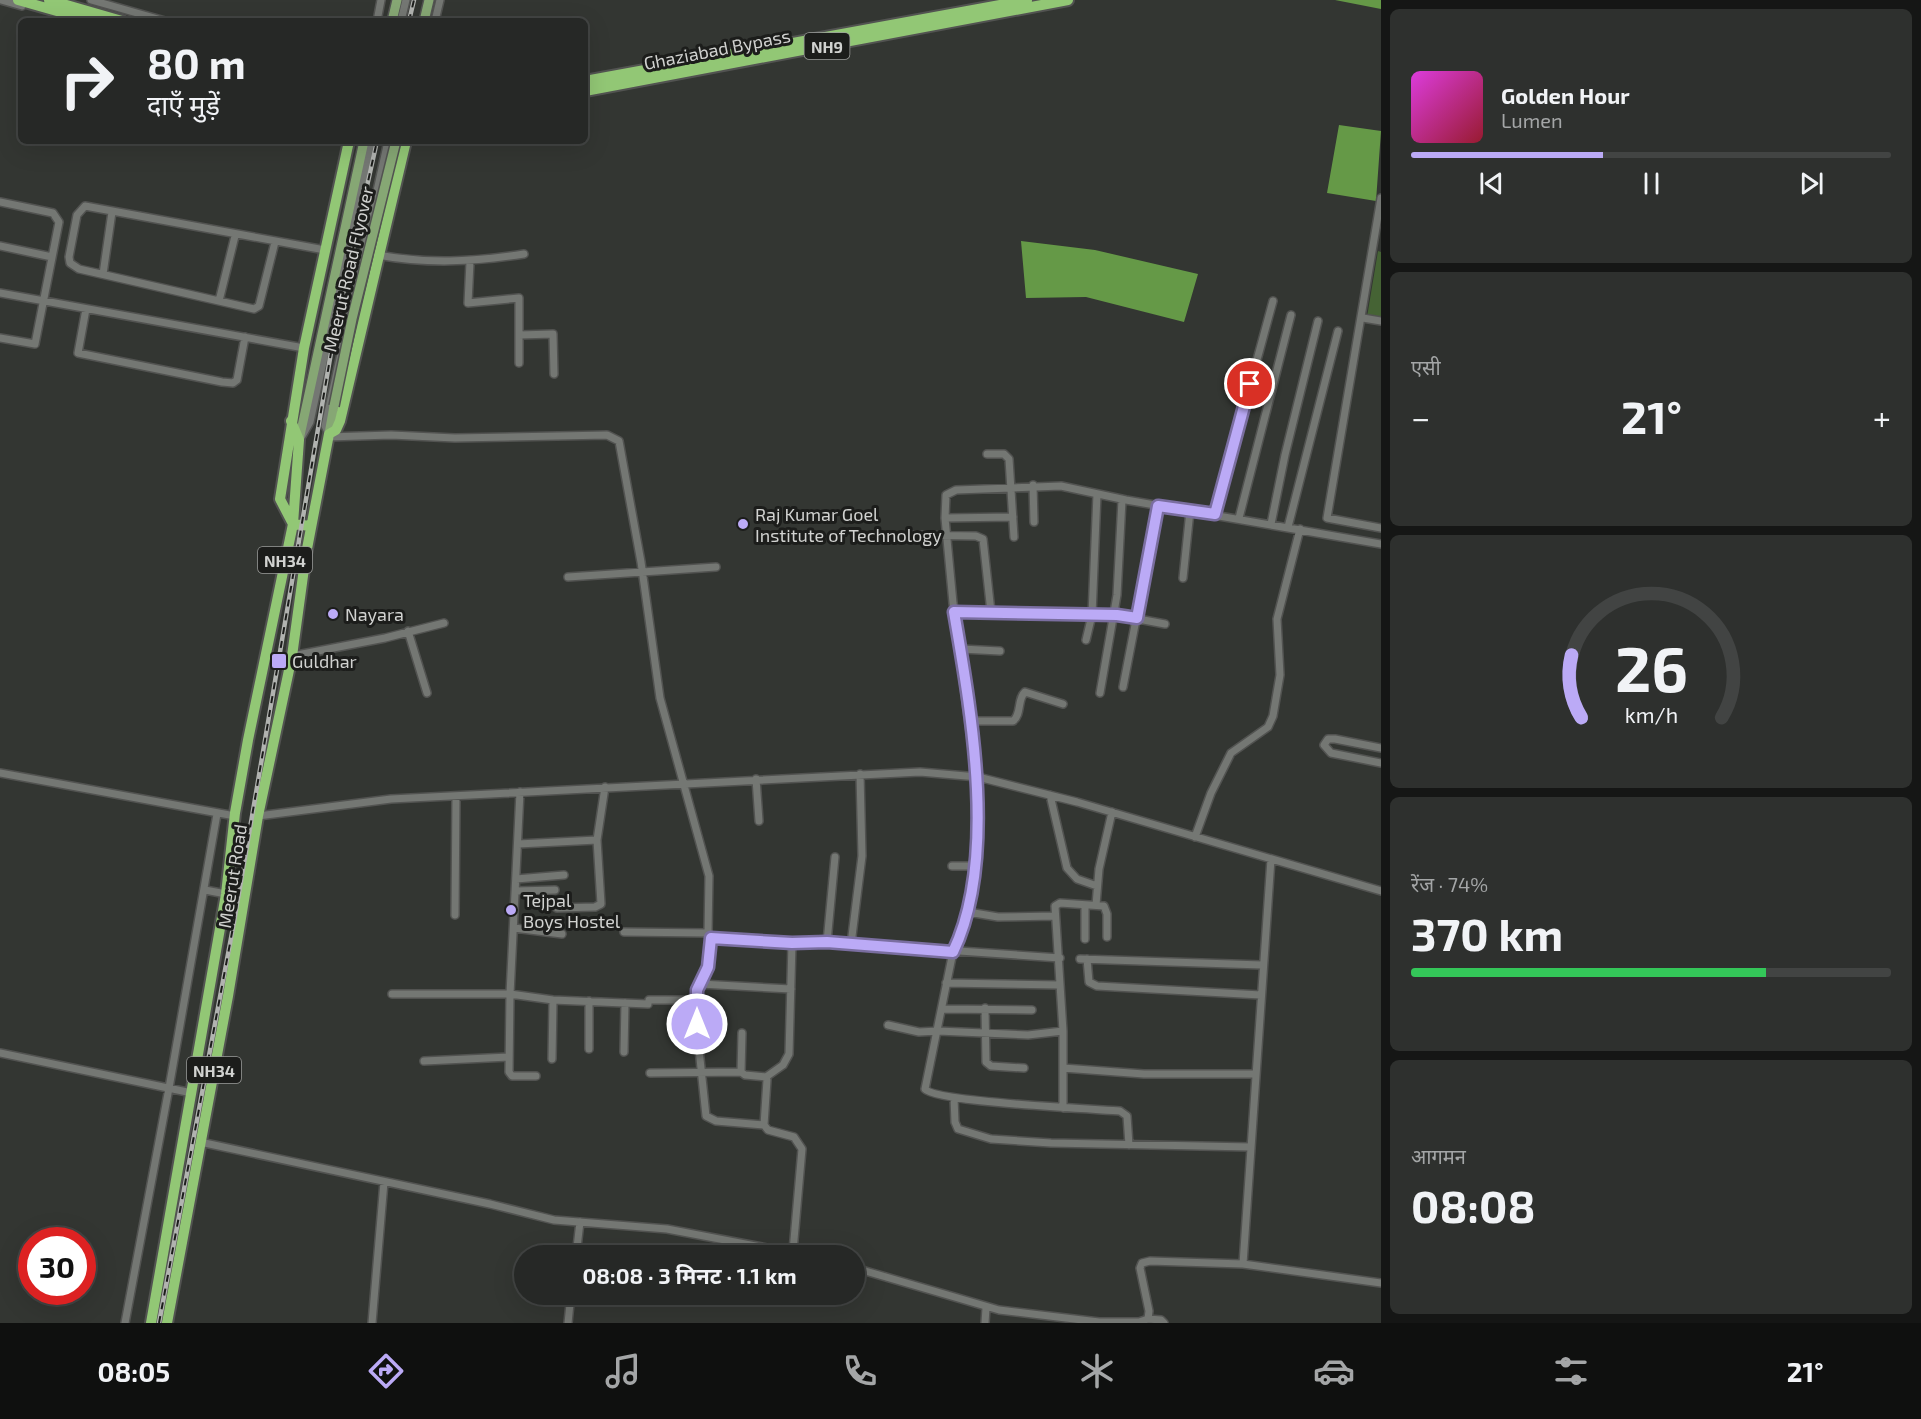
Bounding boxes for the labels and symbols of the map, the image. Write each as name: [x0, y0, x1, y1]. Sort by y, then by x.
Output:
street label: Ghaziabad Bypass: [642, 24, 792, 74]
road number: NH9: [804, 33, 850, 59]
street label: Meerut Road Flyover: [318, 184, 378, 354]
pin: [1224, 358, 1275, 409]
place label: Raj Kumar Goel Institute of Technology: [755, 503, 942, 546]
marker: Raj Kumar Goel Institute of Technology: [736, 517, 750, 531]
road number: NH34: [258, 547, 312, 573]
place label: Nayara: [345, 603, 404, 625]
marker: Nayara: [326, 607, 340, 621]
place label: Guldhar: [292, 650, 357, 672]
marker: Guldhar: [270, 652, 288, 670]
street label: Meerut Road: [213, 822, 251, 930]
place label: Tejpal Boys Hostel: [523, 889, 621, 932]
marker: Tejpal Boys Hostel: [504, 903, 518, 917]
position arrow: [665, 992, 729, 1056]
road number: NH34: [187, 1057, 241, 1083]
speed limit sign: 30: [18, 1227, 96, 1305]

